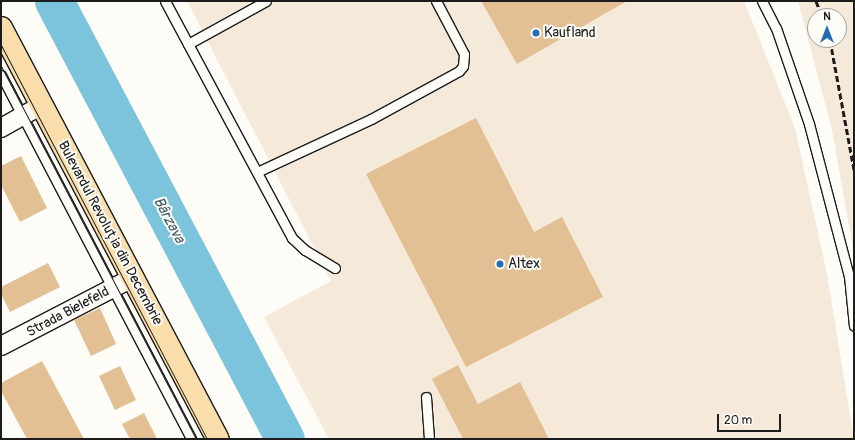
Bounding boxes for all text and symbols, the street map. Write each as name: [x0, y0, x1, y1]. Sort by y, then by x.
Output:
north arrow: [807, 8, 847, 48]
text: N: [823, 10, 831, 23]
place label: Kaufland: [544, 25, 596, 41]
marker: Kaufland: [531, 28, 541, 38]
street label: Bulevardul Revoluția din Decembrie: [54, 138, 166, 328]
water label: Bârzava: [149, 194, 189, 246]
place label: Altex: [508, 256, 540, 272]
marker: Altex: [495, 259, 505, 269]
street label: Strada Bielefeld: [24, 283, 112, 341]
scale bar: [719, 406, 783, 432]
text: 20 m: [724, 413, 752, 428]

